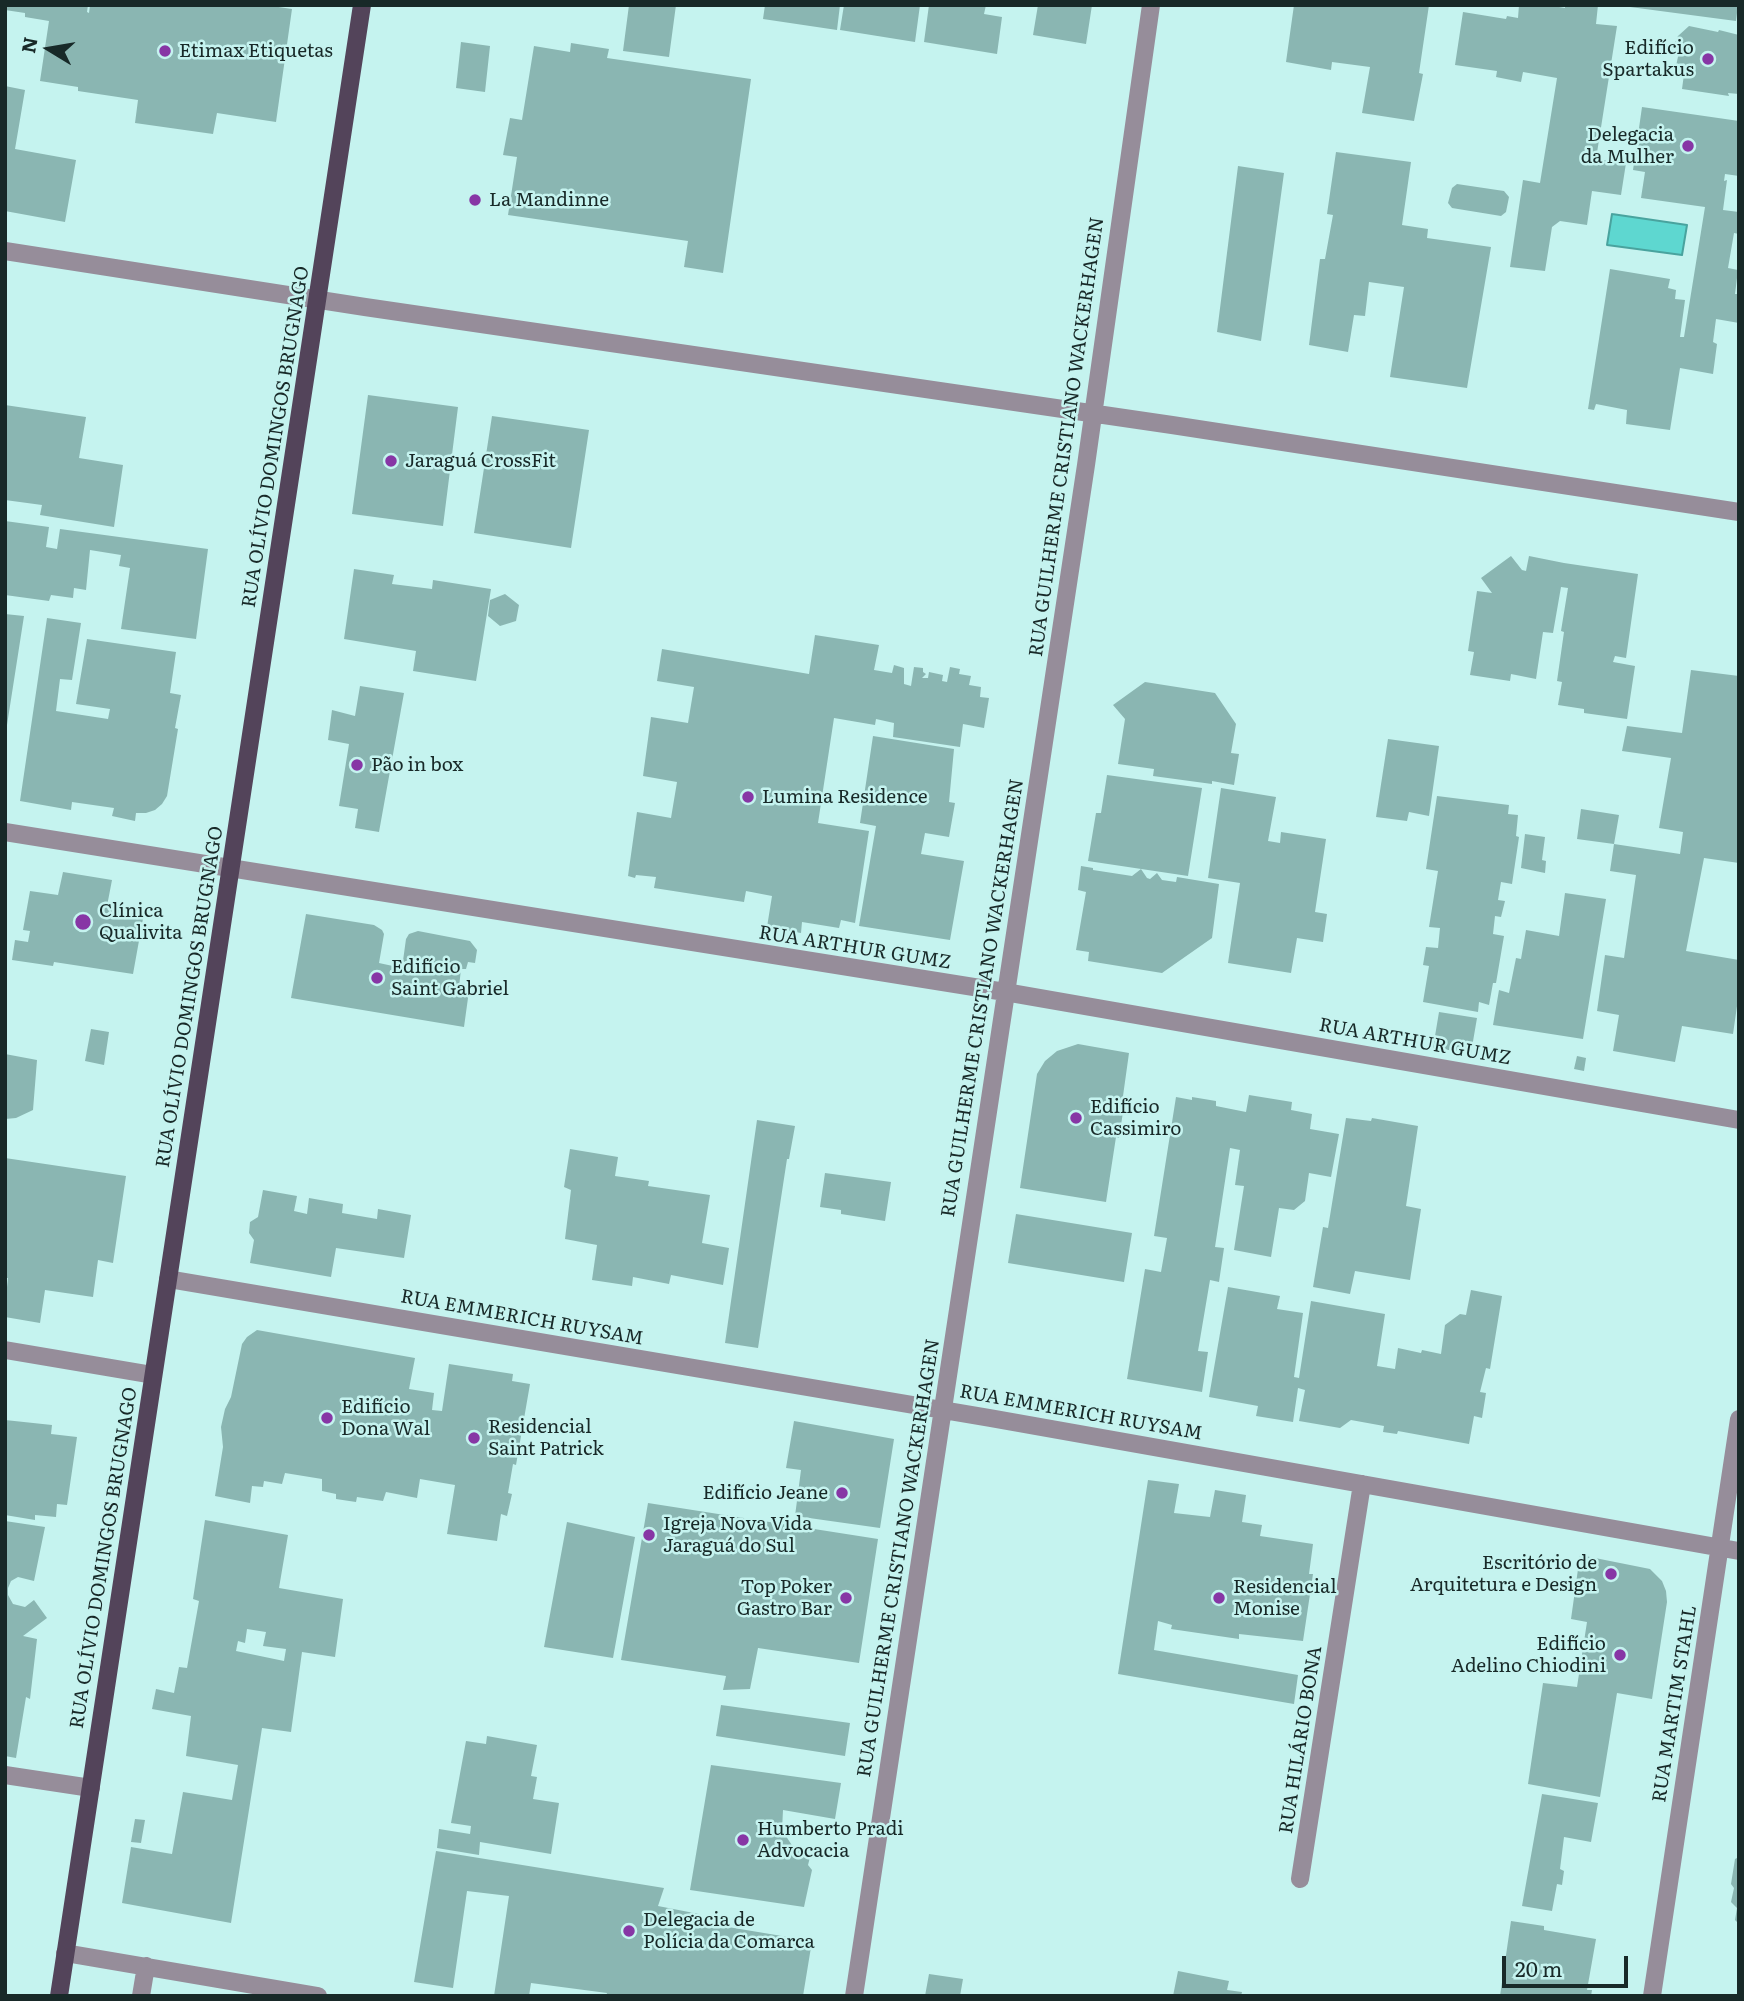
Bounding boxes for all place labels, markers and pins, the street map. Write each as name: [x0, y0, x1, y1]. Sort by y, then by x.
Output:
place label: Edifício Spartakus: [1602, 37, 1694, 81]
place label: Etimax Etiquetas: [179, 40, 333, 62]
marker: Etimax Etiquetas: [157, 43, 173, 59]
marker: Edifício Spartakus: [1700, 51, 1716, 67]
place label: Delegacia da Mulher: [1581, 124, 1674, 168]
marker: Delegacia da Mulher: [1680, 138, 1696, 154]
place label: La Mandinne: [489, 189, 609, 211]
marker: La Mandinne: [467, 192, 483, 208]
place label: Jaraguá CrossFit: [405, 450, 556, 472]
marker: Jaraguá CrossFit: [383, 453, 399, 469]
place label: Pão in box: [371, 754, 463, 776]
marker: Pão in box: [349, 757, 365, 773]
place label: Lumina Residence: [762, 786, 928, 808]
marker: Lumina Residence: [740, 789, 756, 805]
place label: Clínica Qualivita: [99, 900, 183, 944]
marker: Clínica Qualivita: [73, 912, 93, 932]
place label: Edifício Saint Gabriel: [391, 956, 509, 1000]
marker: Edifício Saint Gabriel: [369, 970, 385, 986]
place label: Edifício Cassimiro: [1090, 1096, 1181, 1140]
marker: Edifício Cassimiro: [1068, 1110, 1084, 1126]
place label: Edifício Dona Wal: [341, 1396, 430, 1440]
marker: Edifício Dona Wal: [319, 1410, 335, 1426]
place label: Residencial Saint Patrick: [488, 1416, 604, 1460]
marker: Residencial Saint Patrick: [466, 1430, 482, 1446]
place label: Edifício Jeane: [703, 1482, 828, 1504]
marker: Edifício Jeane: [834, 1485, 850, 1501]
place label: Igreja Nova Vida Jaraguá do Sul: [663, 1513, 812, 1557]
marker: Igreja Nova Vida Jaraguá do Sul: [641, 1527, 657, 1543]
place label: Escritório de Arquitetura e Design: [1410, 1552, 1597, 1596]
marker: Escritório de Arquitetura e Design: [1603, 1566, 1619, 1582]
place label: Top Poker Gastro Bar: [737, 1576, 832, 1620]
place label: Residencial Monise: [1233, 1576, 1337, 1620]
marker: Top Poker Gastro Bar: [838, 1590, 854, 1606]
marker: Residencial Monise: [1211, 1590, 1227, 1606]
place label: Edifício Adelino Chiodini: [1451, 1633, 1606, 1677]
marker: Edifício Adelino Chiodini: [1612, 1647, 1628, 1663]
place label: Humberto Pradi Advocacia: [757, 1818, 904, 1862]
marker: Humberto Pradi Advocacia: [735, 1832, 751, 1848]
place label: Delegacia de Polícia da Comarca: [643, 1909, 815, 1953]
marker: Delegacia de Polícia da Comarca: [621, 1923, 637, 1939]

